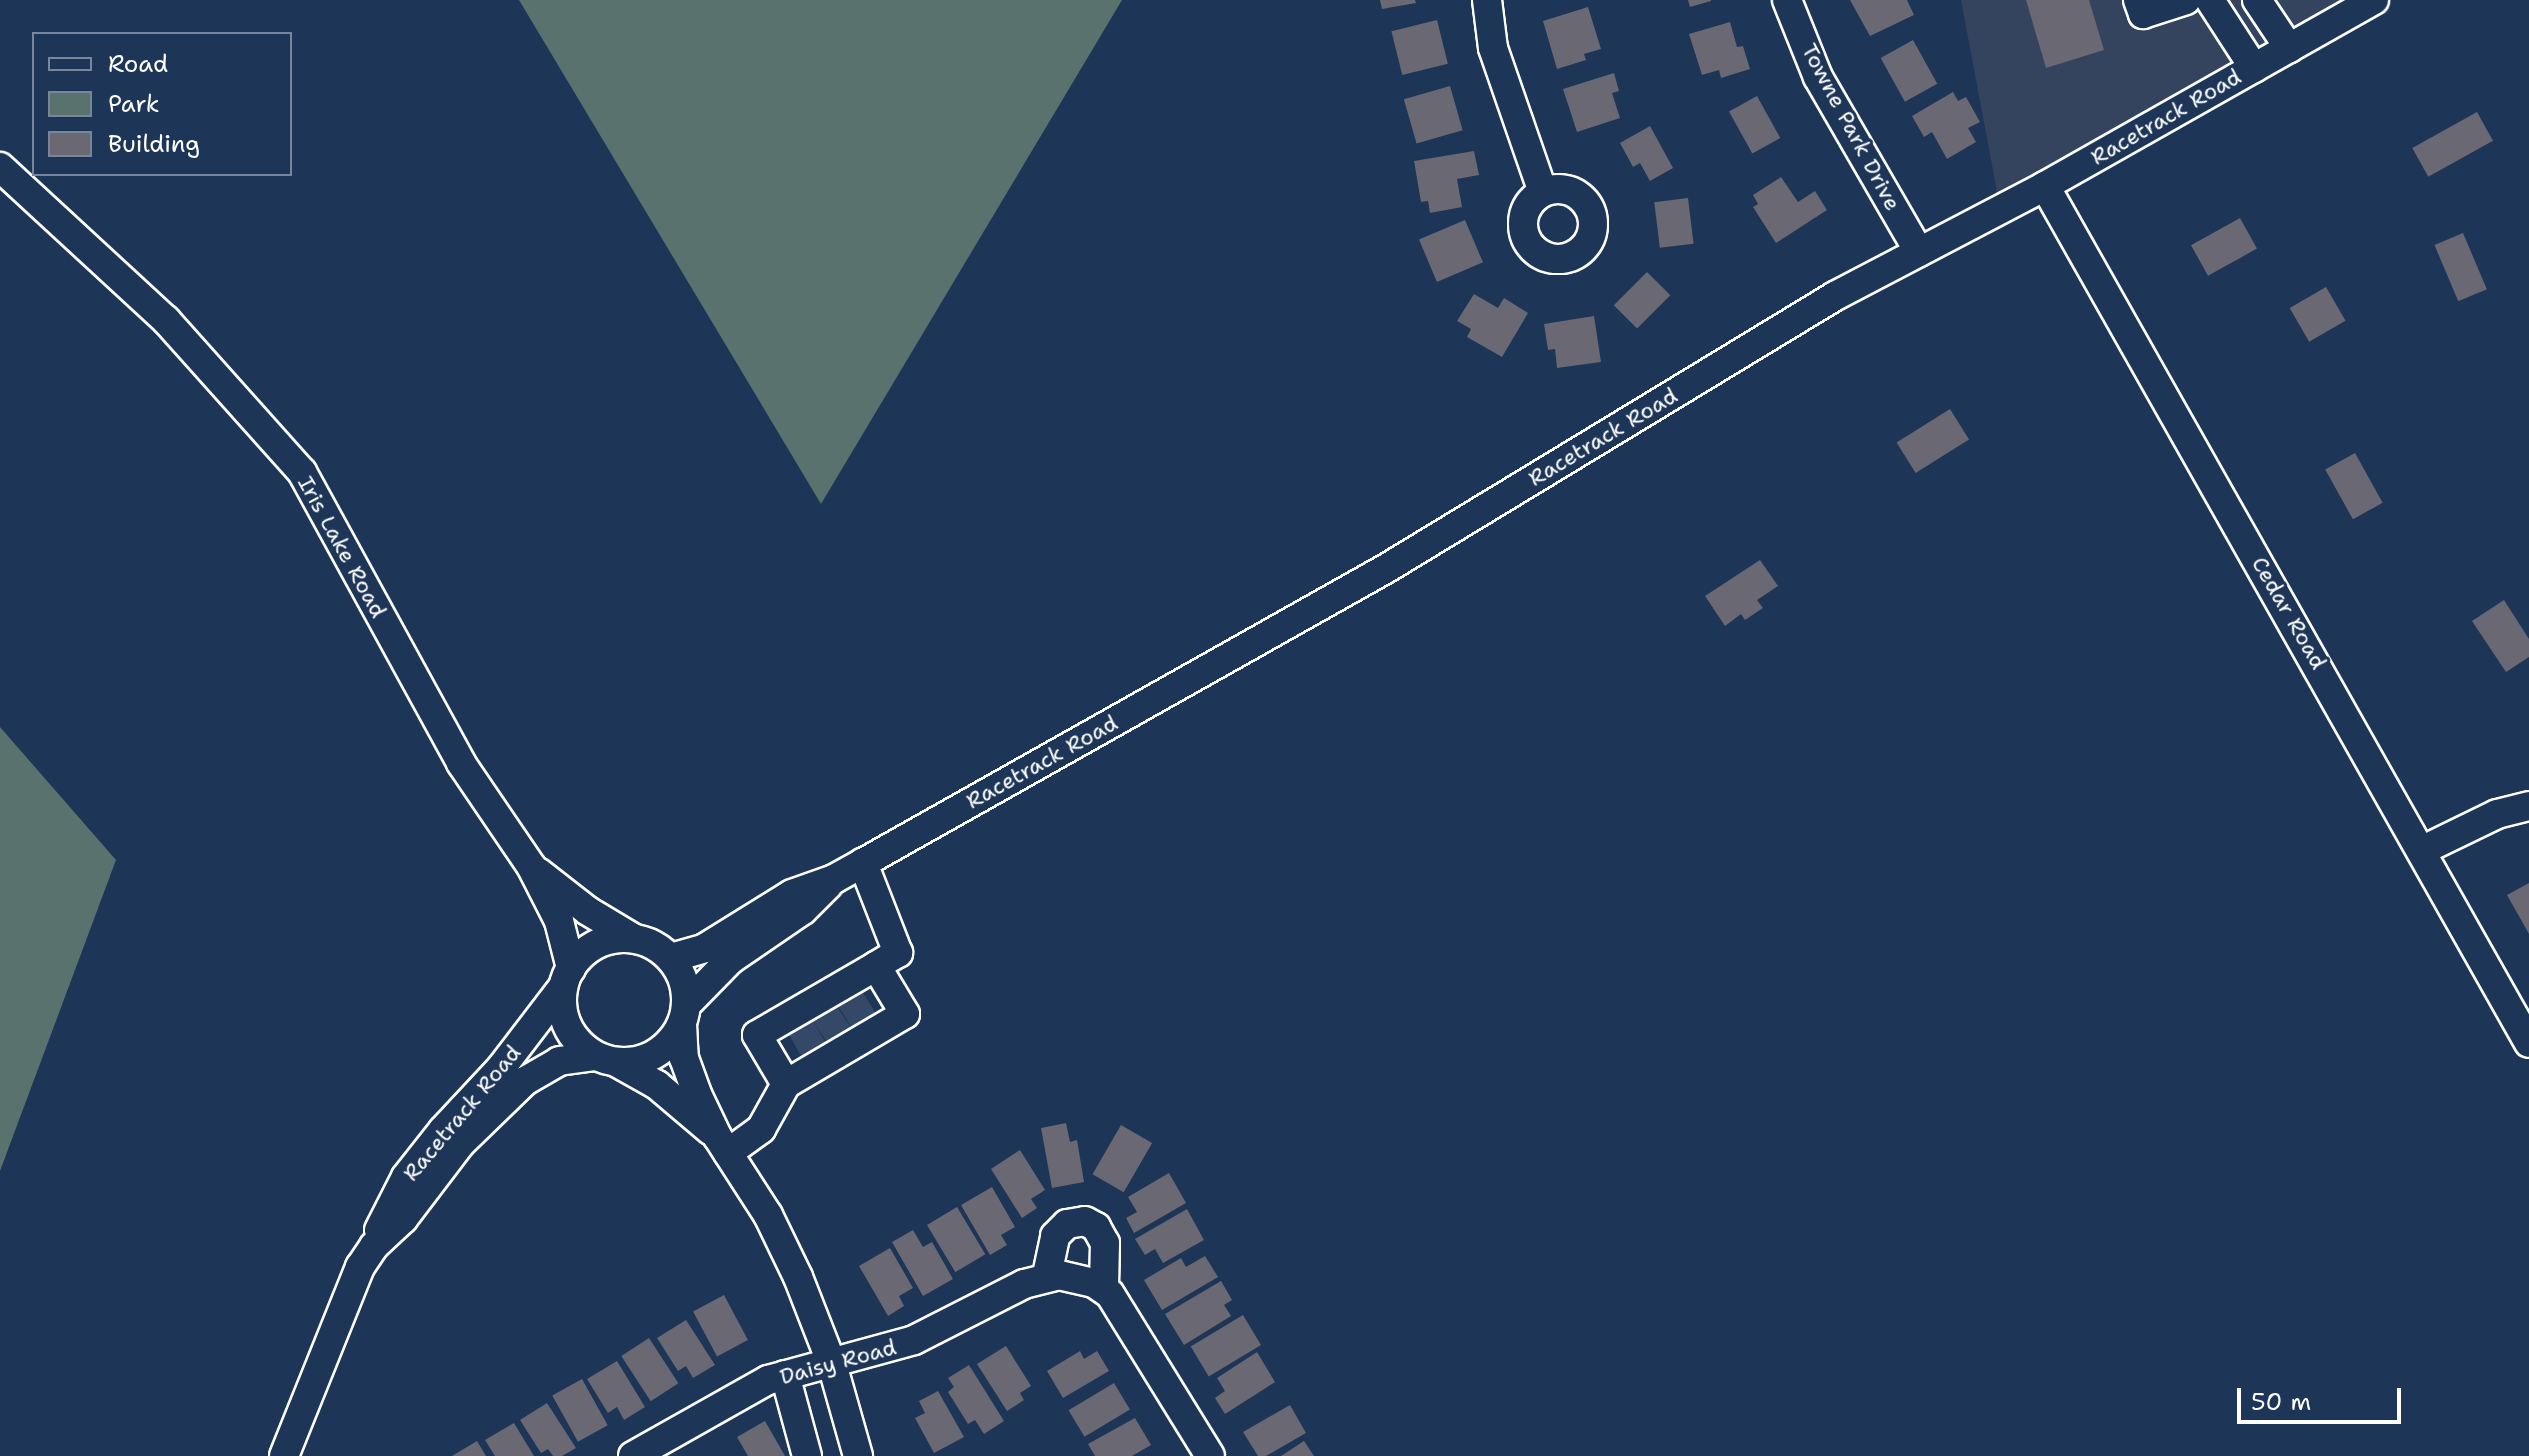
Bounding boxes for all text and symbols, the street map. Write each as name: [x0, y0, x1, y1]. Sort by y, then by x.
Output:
legend: [32, 32, 292, 176]
street label: Towne Park Drive: [1796, 39, 1906, 215]
text: Road: [108, 48, 168, 80]
street label: Racetrack Road: [2086, 63, 2246, 171]
text: Park: [108, 88, 160, 120]
text: Building: [108, 128, 200, 160]
street label: Racetrack Road: [1524, 382, 1682, 492]
street label: Iris Lake Road: [292, 472, 392, 622]
street label: Cedar Road: [2246, 552, 2332, 674]
street label: Racetrack Road: [962, 709, 1122, 815]
street label: Racetrack Road: [398, 1040, 526, 1186]
street label: Daisy Road: [777, 1334, 899, 1390]
scale bar: [2241, 1372, 2405, 1422]
text: 50 m: [2251, 1386, 2311, 1418]

